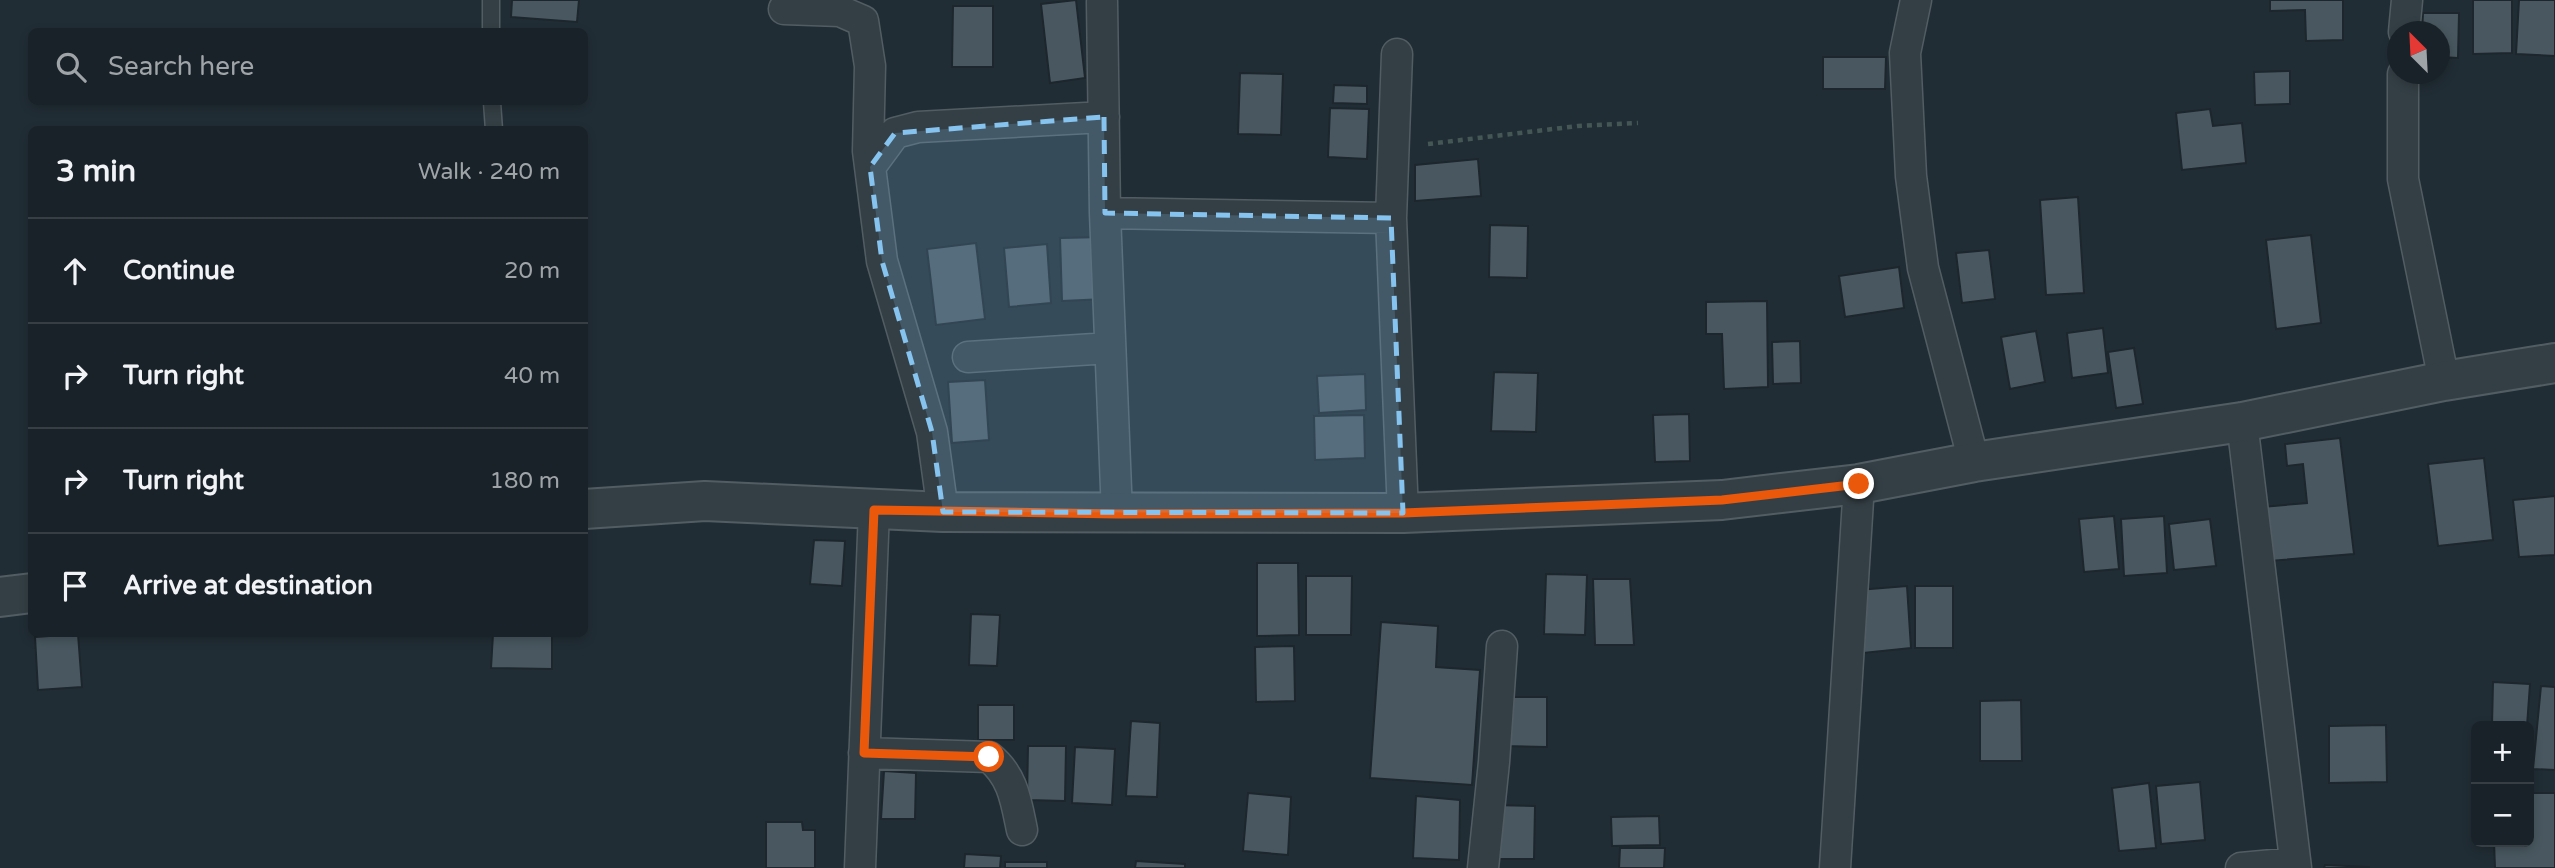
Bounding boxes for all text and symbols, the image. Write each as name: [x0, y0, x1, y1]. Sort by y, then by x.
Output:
north arrow: [2387, 21, 2450, 84]
search box: [28, 28, 588, 105]
icon: search: [52, 48, 90, 86]
text: Search here: [108, 51, 254, 82]
text: 3 min: [56, 153, 136, 190]
text: Walk · 240 m: [418, 158, 560, 186]
icon: ahead: [56, 252, 94, 290]
text: Continue: [123, 255, 235, 286]
text: 20 m: [504, 257, 560, 285]
icon: right: [56, 357, 94, 395]
text: Turn right: [123, 360, 244, 391]
text: 40 m: [504, 362, 560, 390]
icon: right: [56, 462, 94, 500]
text: Turn right: [123, 465, 244, 496]
text: 180 m: [490, 467, 560, 495]
route end: [1843, 468, 1874, 499]
icon: arrive: [56, 567, 94, 605]
text: Arrive at destination: [123, 570, 373, 601]
map controls: [2471, 721, 2534, 847]
button: +: [2471, 721, 2534, 784]
route start: [973, 741, 1004, 772]
button: −: [2471, 784, 2534, 847]

